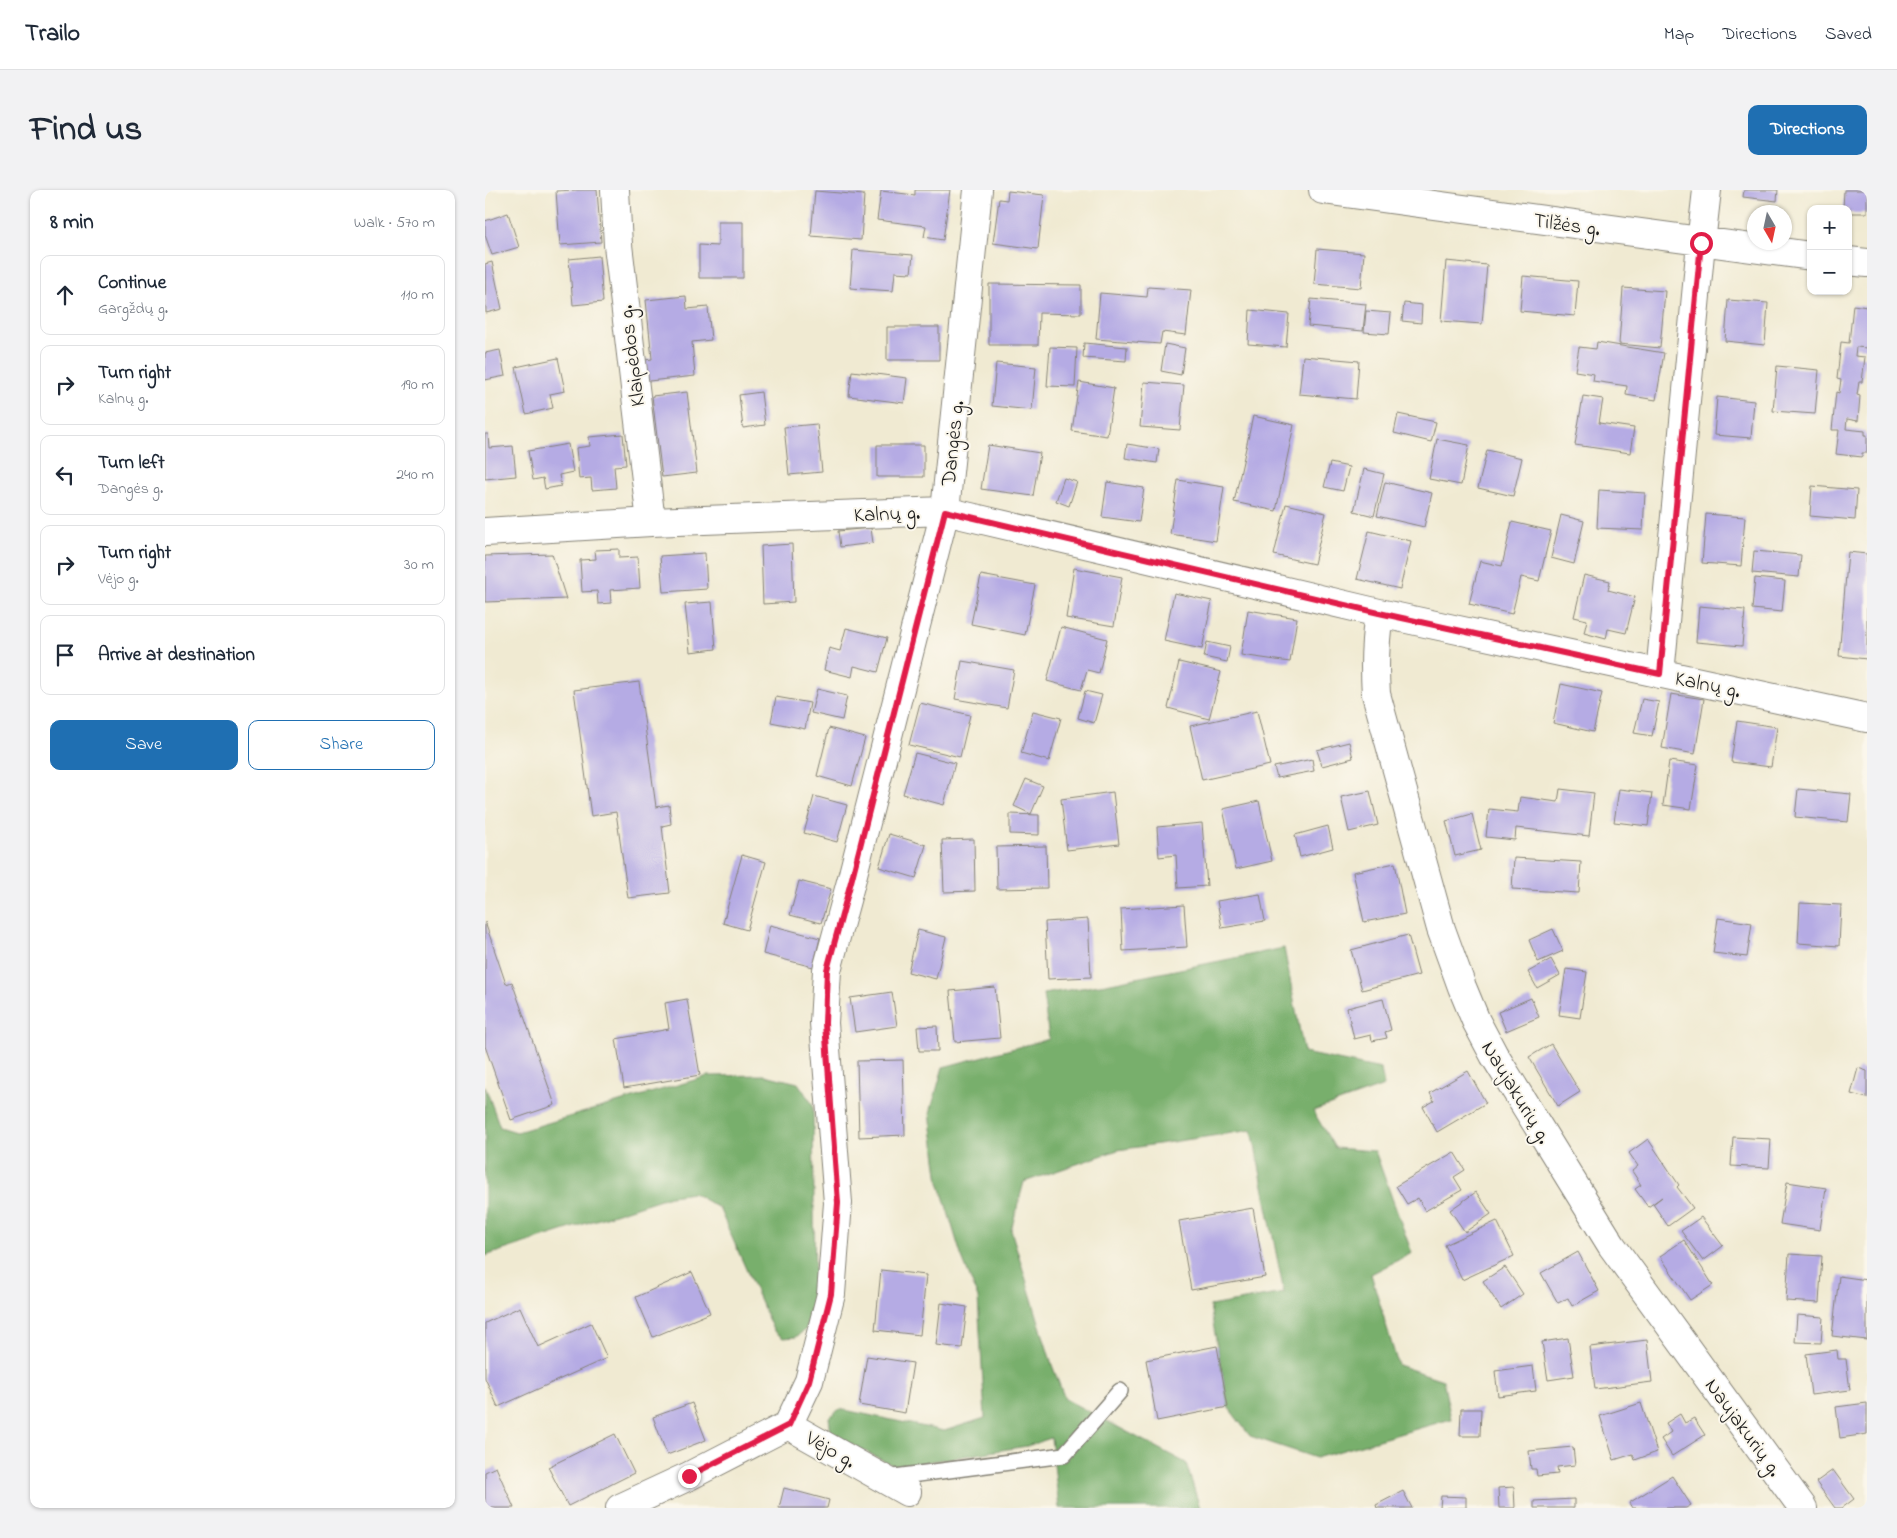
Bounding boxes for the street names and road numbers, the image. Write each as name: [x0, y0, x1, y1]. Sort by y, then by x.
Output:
street label: Tilžės g.: [1531, 206, 1602, 247]
street label: Klaipėdos g.: [612, 303, 656, 408]
street label: Dangės g.: [934, 399, 975, 489]
street label: Kalnų g.: [853, 499, 921, 533]
street label: Kalnų g.: [1672, 664, 1743, 709]
street label: Naujakurių g.: [1471, 1036, 1558, 1151]
street label: Naujakurių g.: [1695, 1373, 1788, 1485]
street label: Vėjo g.: [798, 1424, 861, 1479]

